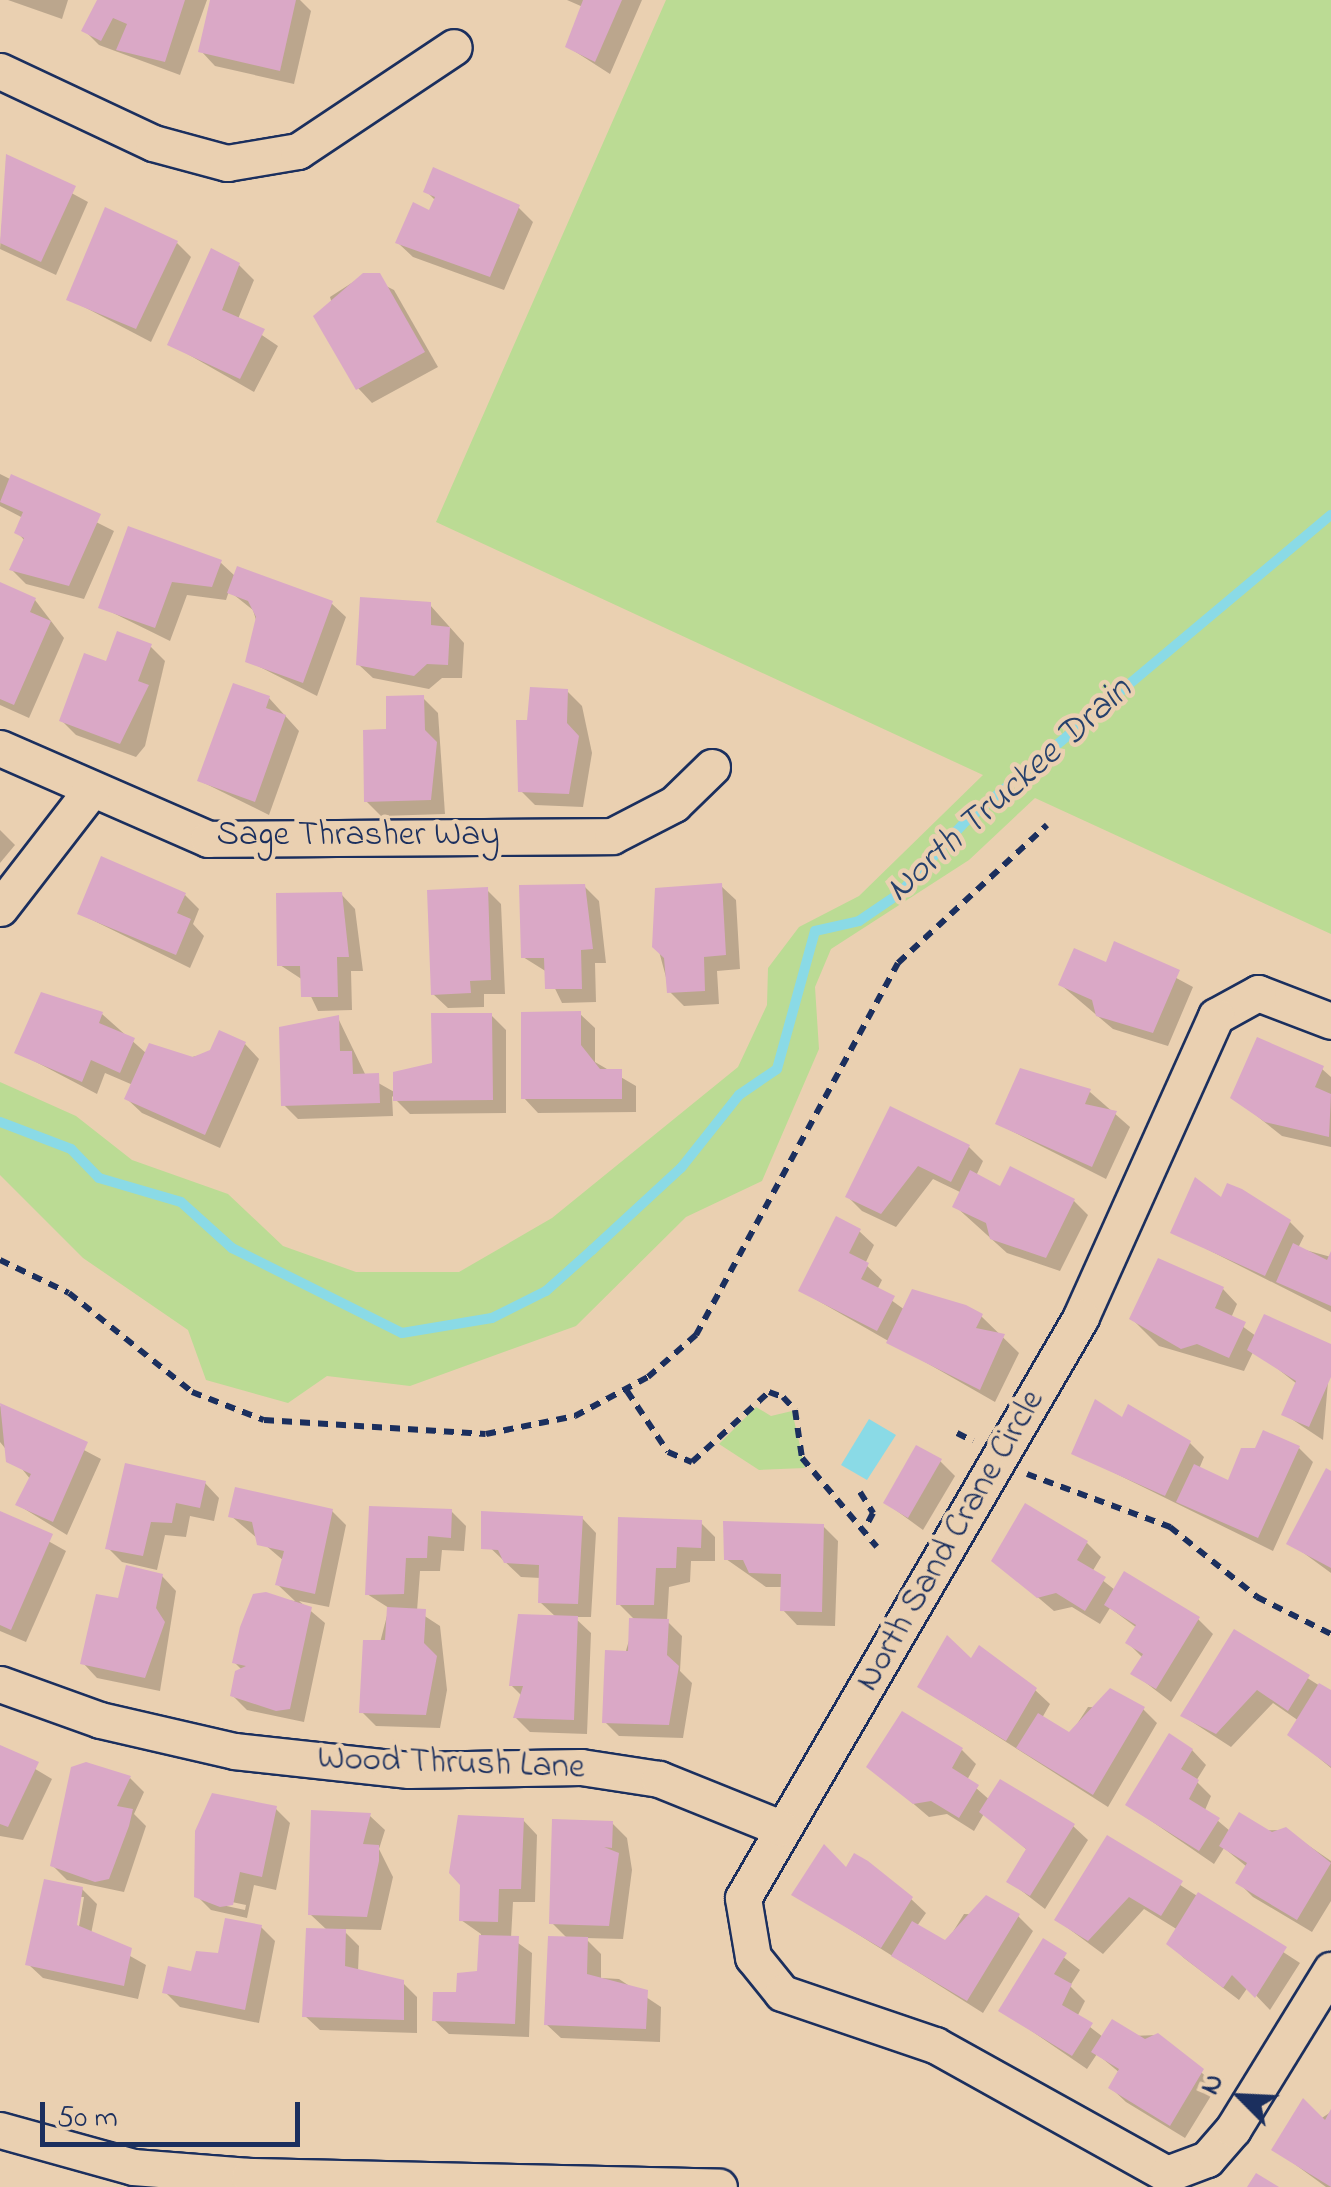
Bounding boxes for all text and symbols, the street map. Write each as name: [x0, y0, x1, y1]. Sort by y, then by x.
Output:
water label: North Truckee Drain: [878, 668, 1142, 914]
street label: Sage Thrasher Way: [216, 815, 500, 857]
street label: North Sand Crane Circle: [848, 1383, 1054, 1699]
street label: Wood Thrush Lane: [317, 1738, 585, 1790]
north arrow: [1191, 2047, 1291, 2147]
text: N: [1191, 2068, 1236, 2102]
scale bar: [45, 2082, 305, 2144]
text: 50 m: [57, 2097, 118, 2141]

